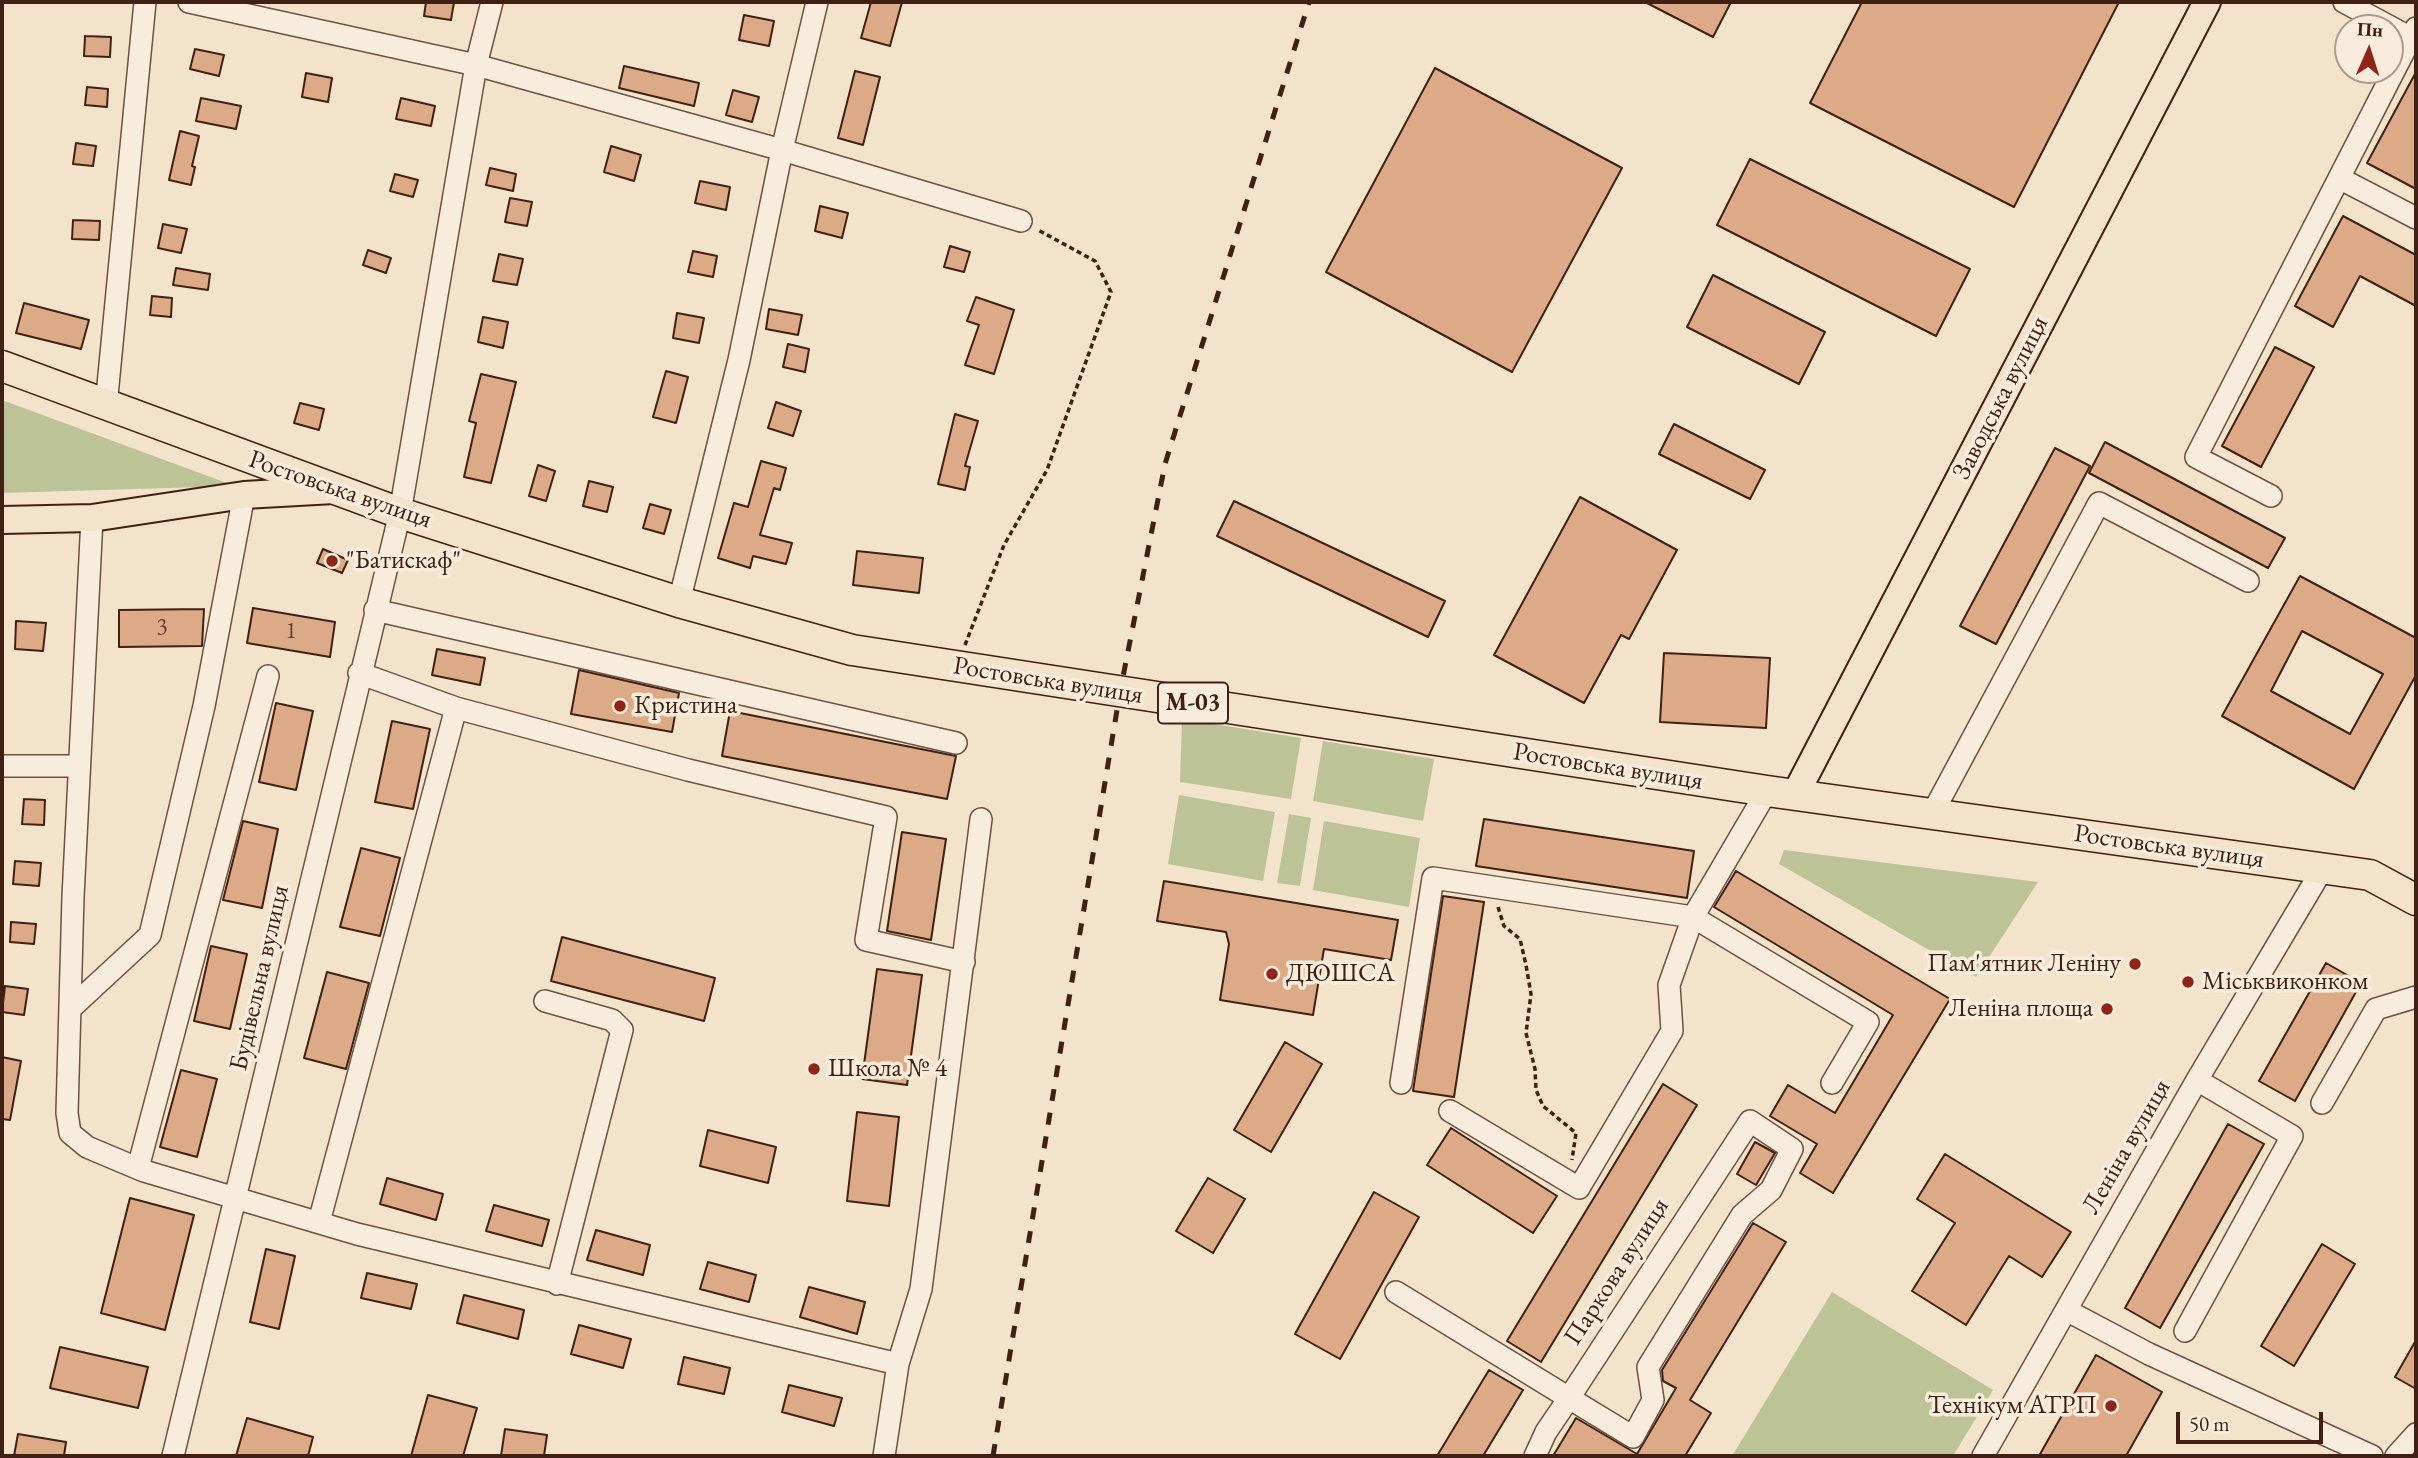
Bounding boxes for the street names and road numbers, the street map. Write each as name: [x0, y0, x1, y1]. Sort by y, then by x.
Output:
street label: Заводська вулиця: [1946, 311, 2056, 485]
street label: Ростовська вулиця: [244, 444, 436, 536]
street label: Ростовська вулиця: [951, 651, 1145, 711]
road number: М-03: [1158, 682, 1228, 724]
street label: Ростовська вулиця: [1511, 737, 1705, 797]
street label: Ростовська вулиця: [2072, 818, 2266, 876]
street label: Будівельна вулиця: [223, 882, 297, 1074]
street label: Леніна вулиця: [2076, 1074, 2178, 1220]
street label: Паркова вулиця: [1558, 1192, 1676, 1352]

